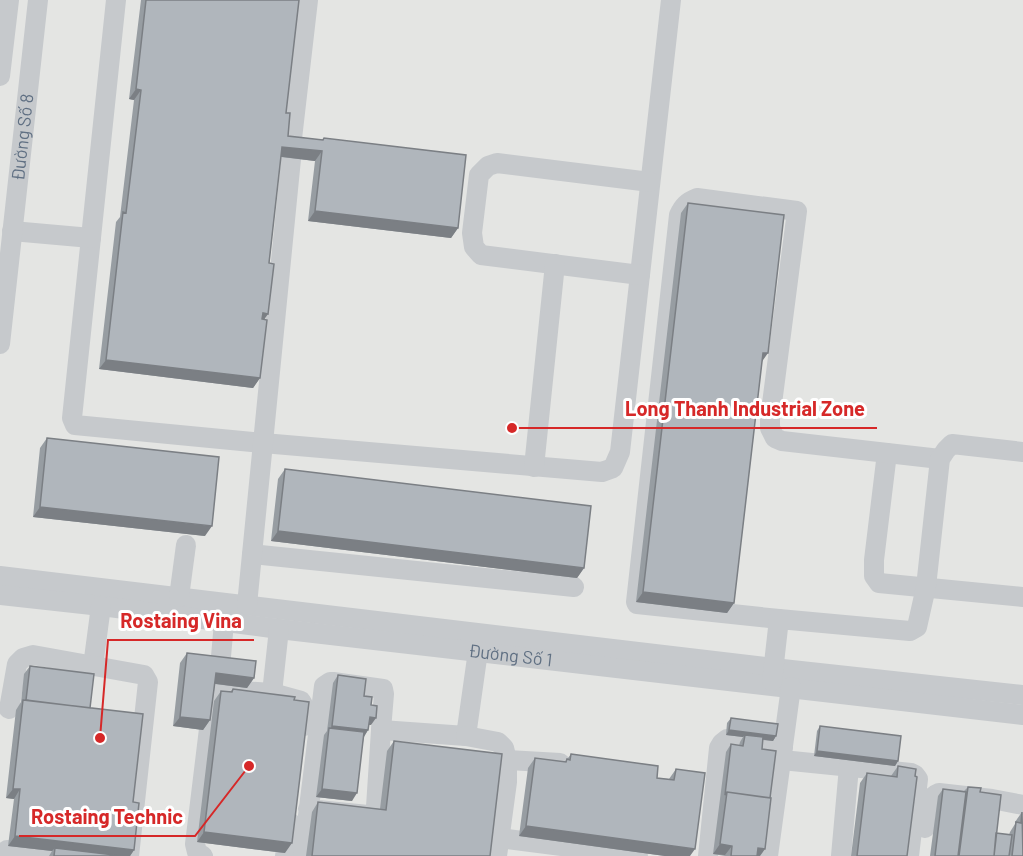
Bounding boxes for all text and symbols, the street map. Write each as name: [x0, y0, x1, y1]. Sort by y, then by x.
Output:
street label: Đường Số 8: [6, 92, 38, 182]
callout: Long Thanh Industrial Zone: [613, 390, 877, 428]
text: Long Thanh Industrial Zone: [625, 396, 865, 420]
callout: Rostaing Vina: [108, 602, 254, 640]
text: Rostaing Vina: [120, 608, 242, 632]
street label: Đường Số 1: [467, 639, 554, 671]
callout: Rostaing Technic: [19, 798, 195, 836]
text: Rostaing Technic: [31, 804, 183, 828]

